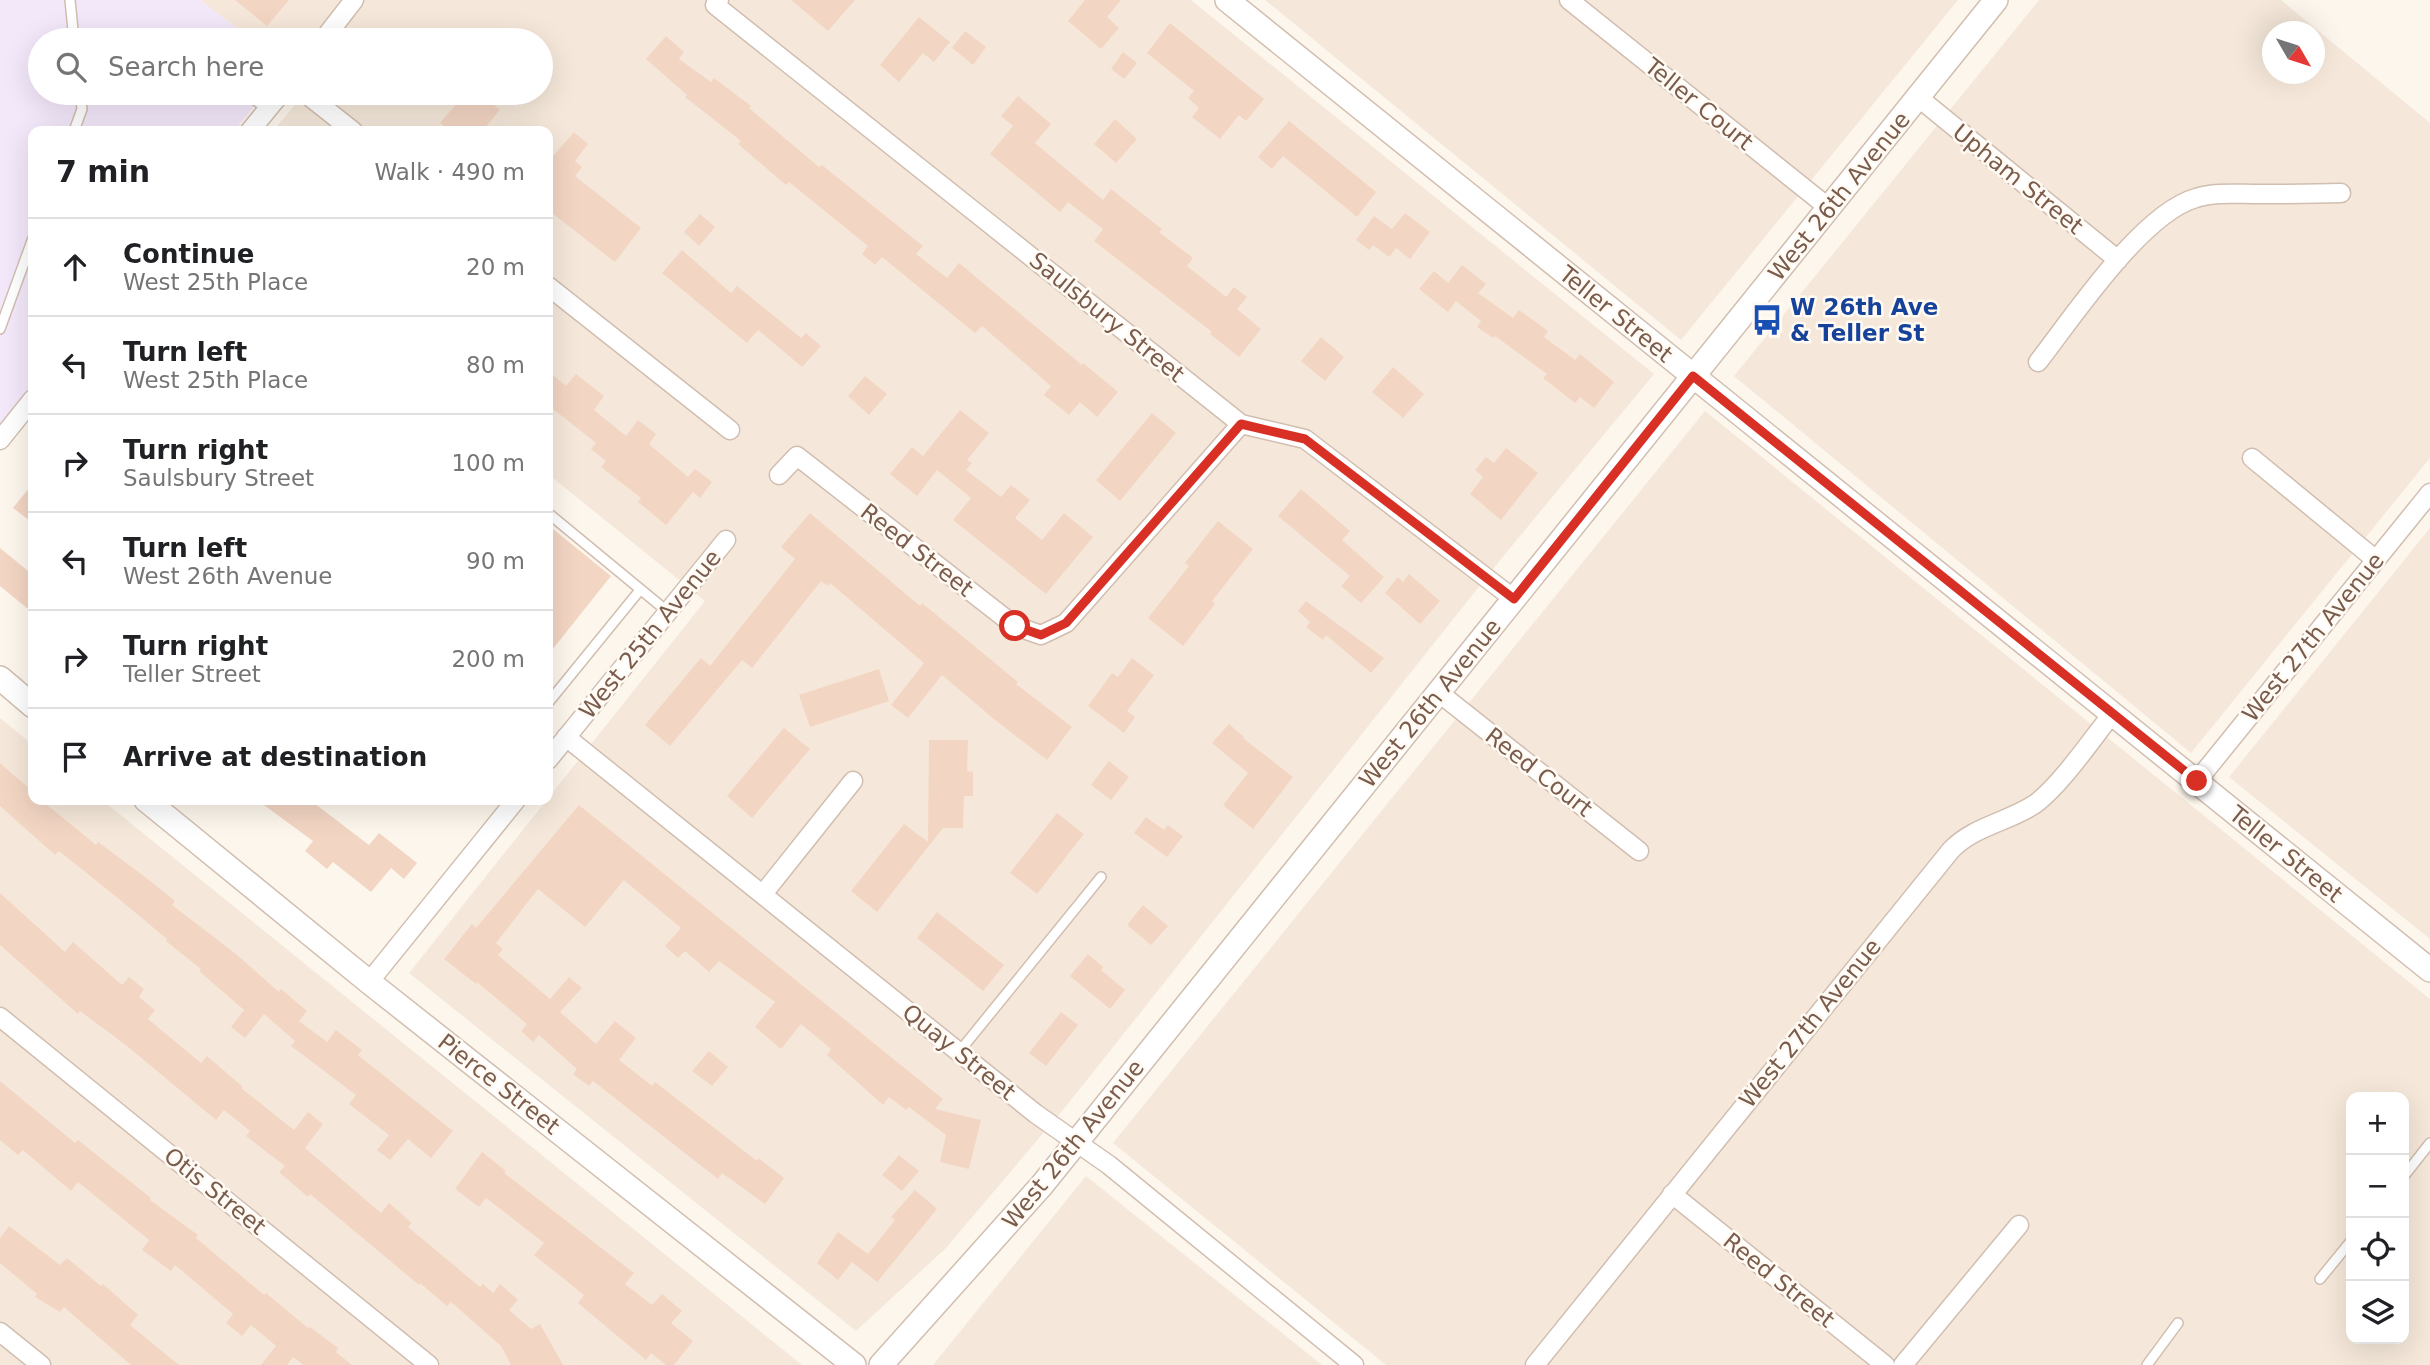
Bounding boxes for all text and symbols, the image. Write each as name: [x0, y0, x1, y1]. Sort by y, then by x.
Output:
north arrow: [2262, 21, 2325, 84]
search box: [28, 28, 553, 105]
icon: search: [52, 48, 90, 86]
text: Search here: [108, 52, 264, 82]
street label: Teller Court: [1639, 52, 1758, 155]
street label: West 26th Avenue: [1763, 106, 1915, 286]
street label: Upham Street: [1948, 119, 2088, 239]
text: 7 min: [56, 154, 150, 189]
text: Walk · 490 m: [374, 159, 525, 185]
text: Continue: [123, 239, 254, 269]
street label: Saulsbury Street: [1025, 247, 1189, 387]
icon: ahead: [56, 248, 94, 286]
text: 20 m: [466, 254, 525, 280]
street label: Teller Street: [1553, 260, 1678, 367]
text: West 25th Place: [123, 269, 308, 295]
place label: W 26th Ave & Teller St: [1790, 294, 1938, 346]
bus stop icon: W 26th Ave & Teller St: [1750, 303, 1784, 337]
text: Turn left: [123, 337, 247, 367]
icon: left: [56, 346, 94, 384]
text: 80 m: [466, 352, 525, 378]
text: West 25th Place: [123, 367, 308, 393]
text: Turn right: [123, 435, 268, 465]
icon: right: [56, 444, 94, 482]
text: 100 m: [451, 450, 525, 476]
text: Saulsbury Street: [123, 465, 314, 491]
street label: Reed Street: [856, 498, 978, 602]
text: Turn left: [123, 533, 247, 563]
icon: left: [56, 542, 94, 580]
street label: West 25th Avenue: [574, 544, 726, 724]
street label: West 27th Avenue: [2237, 547, 2389, 727]
text: 90 m: [466, 548, 525, 574]
text: West 26th Avenue: [123, 563, 332, 589]
route start: [999, 610, 1030, 641]
street label: West 26th Avenue: [1354, 613, 1506, 793]
text: Turn right: [123, 631, 268, 661]
icon: right: [56, 640, 94, 678]
text: 200 m: [451, 646, 525, 672]
text: Teller Street: [123, 661, 261, 687]
street label: Reed Court: [1480, 722, 1598, 822]
icon: arrive: [56, 738, 94, 776]
text: Arrive at destination: [123, 742, 427, 772]
route end: [2181, 765, 2212, 796]
street label: Teller Street: [2223, 800, 2348, 907]
street label: West 27th Avenue: [1734, 933, 1886, 1113]
street label: Quay Street: [897, 999, 1021, 1105]
street label: Pierce Street: [433, 1029, 565, 1139]
street label: West 26th Avenue: [997, 1054, 1149, 1234]
map controls: [2346, 1092, 2409, 1344]
button: +: [2346, 1092, 2409, 1155]
street label: Otis Street: [159, 1142, 271, 1240]
button: −: [2346, 1155, 2409, 1218]
button: locate: [2346, 1218, 2409, 1281]
street label: Reed Street: [1718, 1227, 1840, 1333]
button: layers: [2346, 1281, 2409, 1344]

